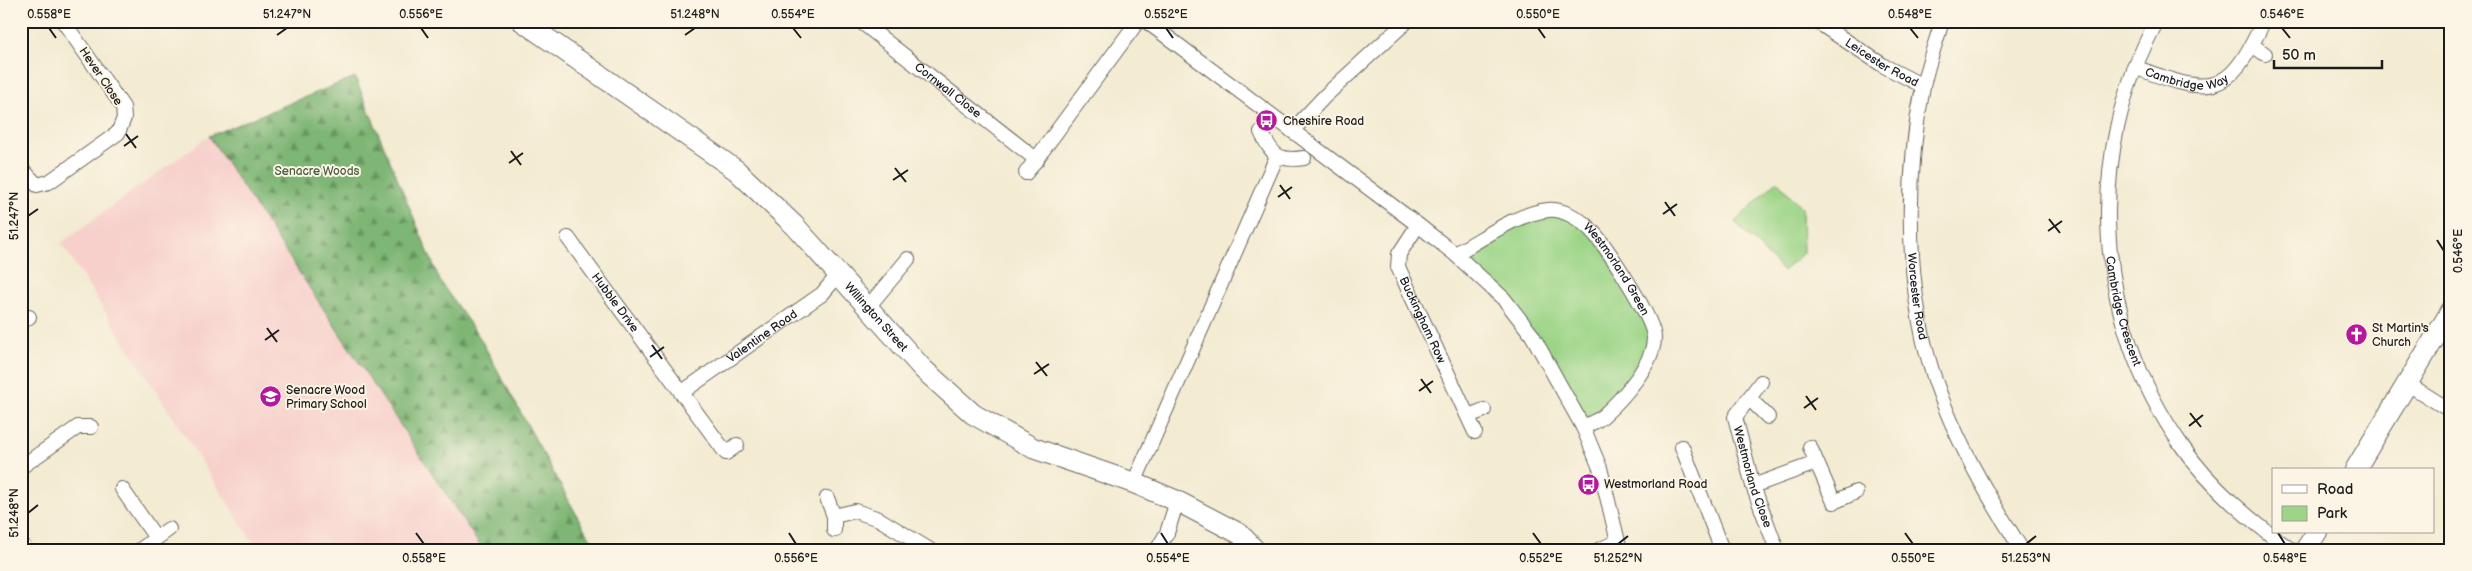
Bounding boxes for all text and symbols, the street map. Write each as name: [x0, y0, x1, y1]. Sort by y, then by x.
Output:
text: 0.558°E: [27, 7, 71, 22]
text: 51.247°N: [263, 7, 311, 22]
text: 0.556°E: [399, 7, 443, 22]
text: 51.248°N: [670, 7, 720, 22]
text: 0.554°E: [771, 7, 815, 22]
text: 0.552°E: [1144, 7, 1188, 22]
text: 0.550°E: [1516, 7, 1560, 22]
text: 0.548°E: [1888, 7, 1932, 22]
text: 0.546°E: [2260, 7, 2304, 22]
street label: Leicester Road: [1842, 35, 1921, 91]
scale bar: [2274, 38, 2382, 70]
street label: Hever Close: [76, 44, 126, 108]
text: 50 m: [2282, 46, 2316, 65]
street label: Cornwall Close: [911, 60, 984, 121]
street label: Cambridge Way: [2143, 65, 2232, 94]
bus stop icon: Cheshire Road: [1255, 109, 1279, 133]
place label: Cheshire Road: [1283, 114, 1364, 129]
park label: Senacre Woods: [275, 164, 360, 179]
text: 51.247°N: [7, 192, 22, 240]
street label: Westmorland Green: [1580, 220, 1652, 318]
text: 0.546°E: [2451, 229, 2466, 273]
street label: Worcester Road: [1904, 252, 1930, 341]
street label: Cambridge Crescent: [2102, 255, 2144, 369]
street label: Hubble Drive: [588, 270, 642, 335]
street label: Buckingham Row: [1396, 274, 1449, 366]
street label: Willington Street: [841, 279, 911, 355]
street label: Valentine Road: [724, 307, 800, 366]
place label: St Martin's Church: [2372, 321, 2429, 350]
church icon: St Martin's Church: [2344, 323, 2368, 347]
place label: Senacre Wood Primary School: [286, 383, 367, 412]
school or university icon: Senacre Wood Primary School: [258, 385, 282, 409]
street label: Westmorland Close: [1730, 425, 1775, 530]
legend: [2272, 468, 2434, 534]
bus stop icon: Westmorland Road: [1576, 472, 1600, 496]
place label: Westmorland Road: [1604, 477, 1707, 492]
text: Road: [2317, 480, 2353, 499]
text: 51.248°N: [7, 488, 22, 538]
text: Park: [2317, 504, 2348, 523]
text: 0.558°E: [402, 551, 446, 566]
text: 0.556°E: [774, 551, 818, 566]
text: 0.554°E: [1146, 551, 1190, 566]
text: 0.552°E: [1519, 551, 1563, 566]
text: 51.252°N: [1593, 551, 1643, 566]
text: 0.550°E: [1891, 551, 1935, 566]
text: 51.253°N: [2001, 551, 2051, 566]
text: 0.548°E: [2263, 551, 2307, 566]

